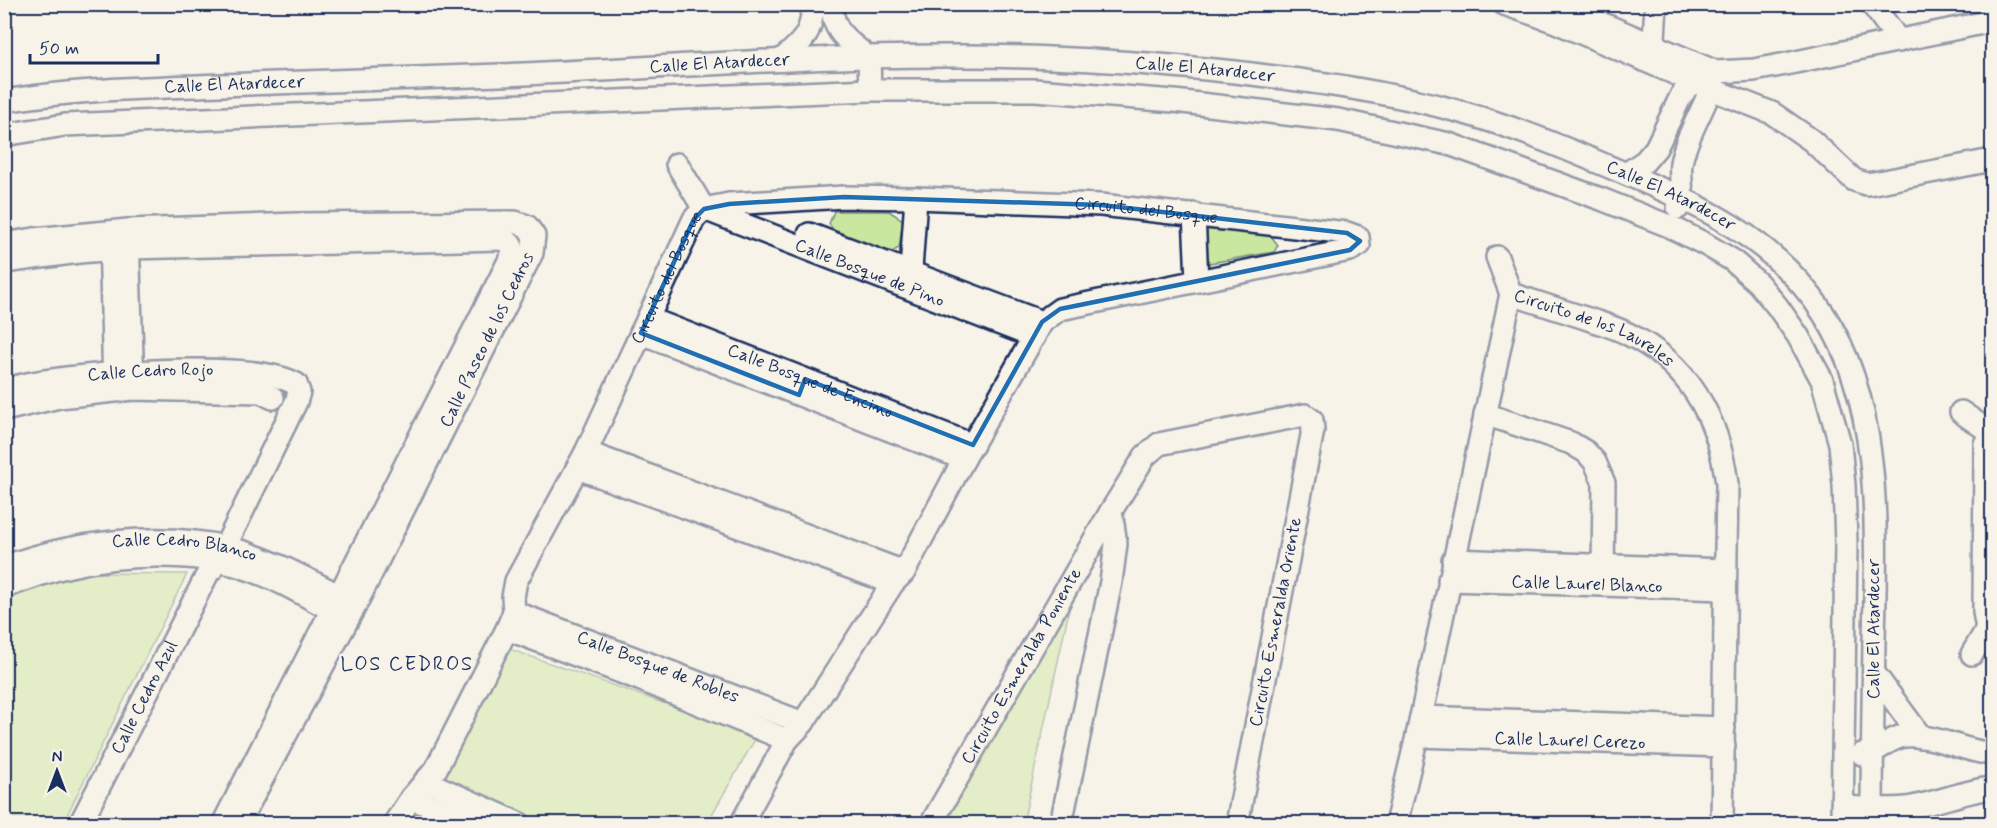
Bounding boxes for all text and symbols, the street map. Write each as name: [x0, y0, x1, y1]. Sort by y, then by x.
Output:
scale bar: [30, 27, 158, 65]
text: 50 m: [39, 37, 79, 61]
street label: Calle El Atardecer: [649, 48, 791, 79]
street label: Calle El Atardecer: [1134, 51, 1277, 89]
street label: Calle El Atardecer: [164, 70, 306, 99]
street label: Calle El Atardecer: [1603, 155, 1741, 237]
street label: Circuito del Bosque: [1074, 192, 1219, 230]
street label: Circuito del Bosque: [626, 205, 708, 348]
street label: Calle Bosque de Pino: [791, 233, 948, 313]
street label: Calle Paseo de los Cedros: [434, 248, 540, 432]
street label: Circuito de los Laureles: [1511, 284, 1679, 373]
street label: Calle Bosque de Encino: [724, 338, 897, 425]
street label: Calle Cedro Rojo: [86, 358, 214, 388]
street label: Circuito Esmeralda Oriente: [1244, 515, 1308, 729]
street label: Calle Cedro Blanco: [111, 528, 260, 568]
street label: Calle El Atardecer: [1862, 558, 1886, 699]
street label: Circuito Esmeralda Poniente: [956, 564, 1088, 769]
street label: Calle Laurel Blanco: [1511, 570, 1663, 599]
street label: Calle Bosque de Robles: [573, 625, 742, 709]
street label: Calle Cedro Azul: [106, 637, 183, 758]
district label: LOS CEDROS: [340, 651, 474, 678]
street label: Calle Laurel Cerezo: [1494, 727, 1646, 755]
north arrow: [27, 741, 87, 801]
text: N: [52, 747, 62, 768]

